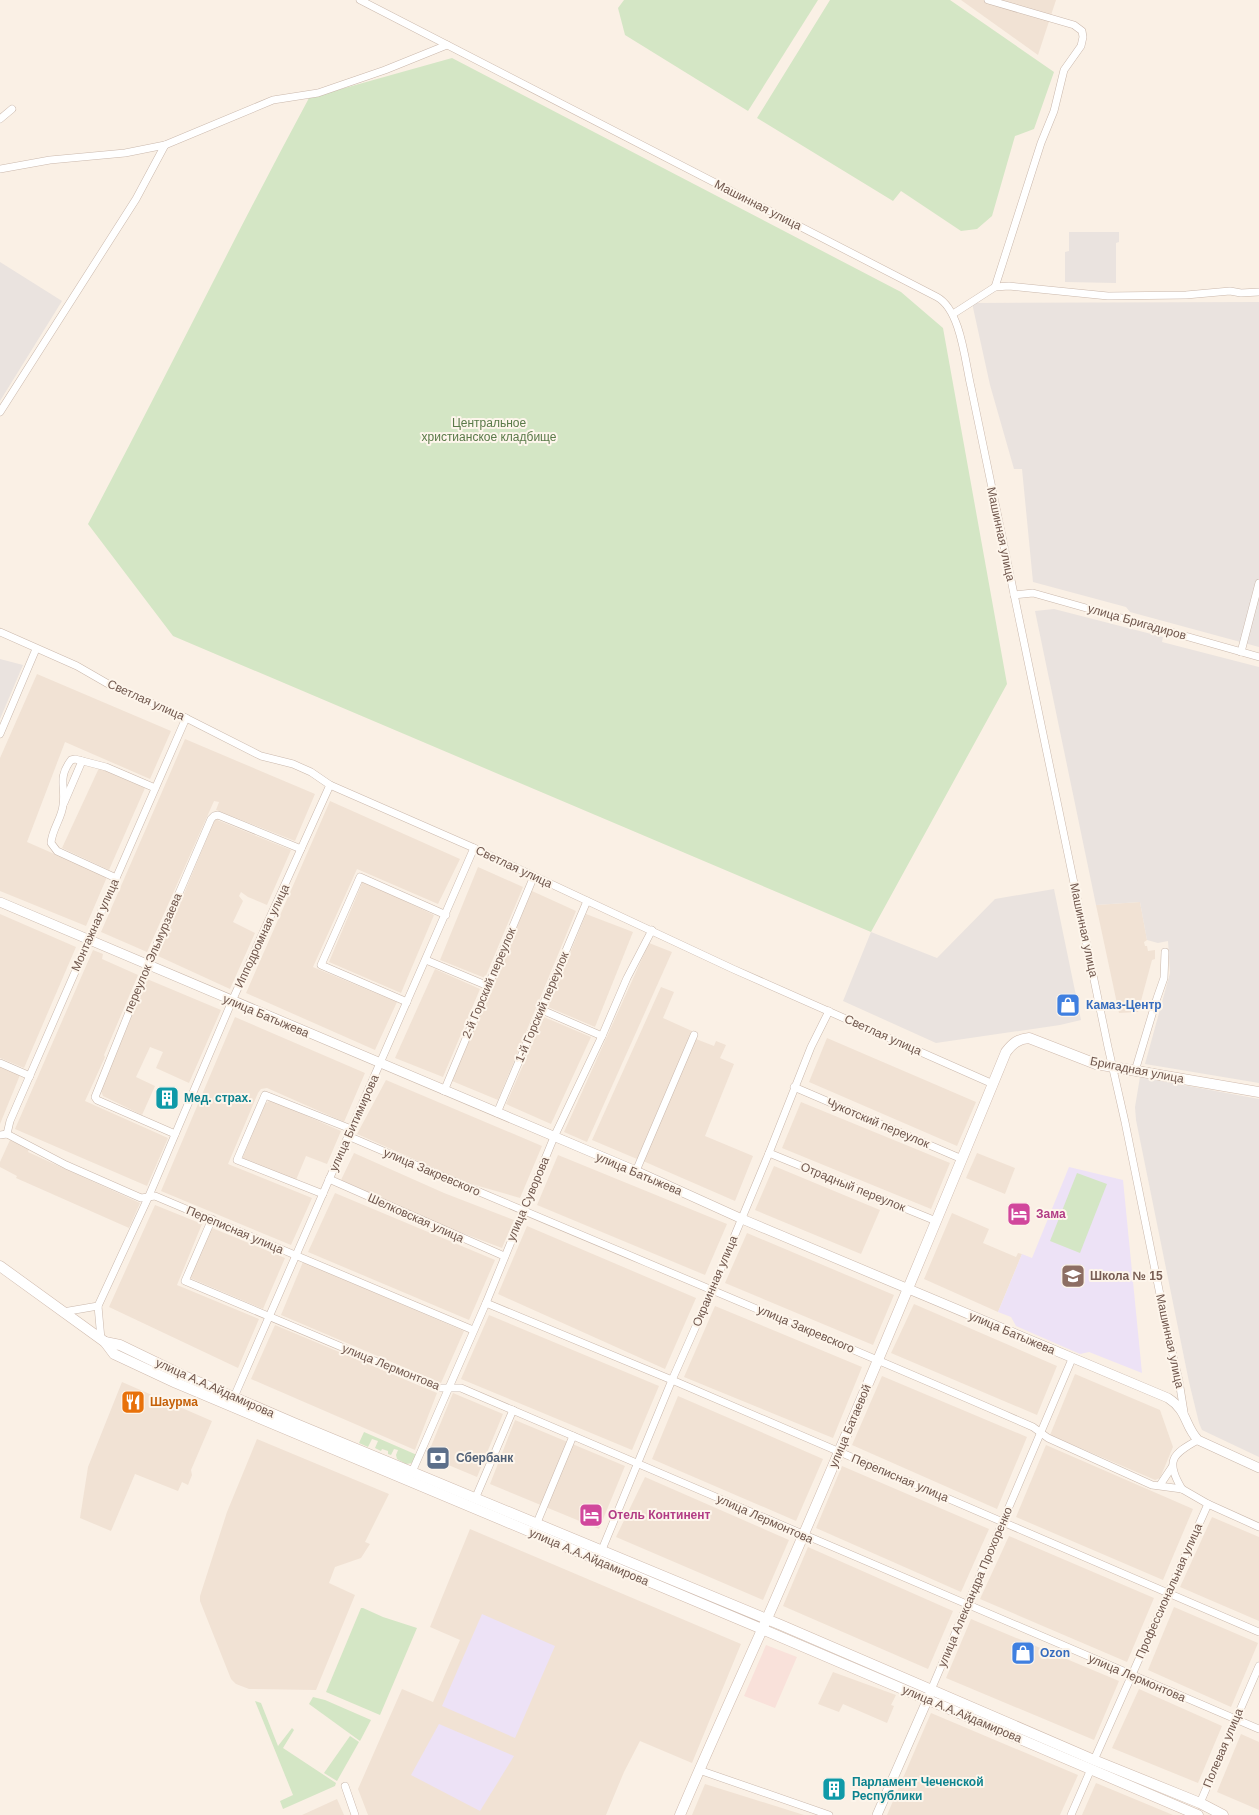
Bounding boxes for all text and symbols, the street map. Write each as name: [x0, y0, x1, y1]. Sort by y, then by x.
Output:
street label: Машинная улица: [712, 177, 804, 233]
park label: Центральное христианское кладбище: [422, 416, 557, 444]
street label: Машинная улица: [984, 486, 1018, 583]
street label: улица Бригадиров: [1086, 601, 1188, 643]
street label: Светлая улица: [105, 677, 187, 723]
street label: Светлая улица: [473, 843, 555, 891]
street label: Монтажная улица: [68, 876, 122, 973]
street label: Ипподромная улица: [232, 882, 292, 990]
street label: Машинная улица: [1067, 882, 1101, 979]
street label: переулок Эльмурзаева: [121, 891, 185, 1015]
street label: 2-й Горский переулок: [459, 925, 519, 1040]
street label: 1-й Горский переулок: [512, 949, 572, 1064]
street label: улица Батыжева: [221, 992, 312, 1041]
shop icon: Камаз-Центр: [1055, 992, 1081, 1018]
place label: Камаз-Центр: [1086, 998, 1162, 1012]
street label: Светлая улица: [842, 1012, 924, 1058]
street label: Бригадная улица: [1089, 1054, 1185, 1086]
street label: улица Битимирова: [326, 1072, 382, 1174]
building icon: Мед. страх.: [154, 1085, 180, 1111]
place label: Мед. страх.: [184, 1091, 252, 1105]
street label: Чукотский переулок: [824, 1095, 932, 1151]
street label: улица Закревского: [381, 1145, 483, 1199]
street label: улица Батыжева: [594, 1150, 685, 1199]
street label: улица Суворова: [504, 1154, 552, 1243]
street label: Отрадный переулок: [799, 1160, 908, 1215]
street label: Шелковская улица: [366, 1191, 466, 1246]
hotel icon: Зама: [1006, 1201, 1032, 1227]
street label: Переписная улица: [184, 1203, 286, 1257]
place label: Зама: [1036, 1207, 1066, 1221]
street label: Окраинная улица: [690, 1233, 741, 1329]
school or university icon: Школа № 15: [1060, 1263, 1086, 1289]
place label: Школа № 15: [1090, 1269, 1163, 1283]
street label: Машинная улица: [1153, 1293, 1187, 1390]
street label: улица Закревского: [755, 1302, 857, 1356]
street label: улица Батыжева: [967, 1309, 1058, 1358]
street label: улица Лермонтова: [340, 1341, 442, 1393]
street label: улица А.А.Айдамирова: [153, 1355, 277, 1421]
street label: улица Батаевой: [826, 1382, 874, 1470]
restaurant icon: Шаурма: [120, 1389, 146, 1415]
place label: Шаурма: [150, 1395, 198, 1409]
bank icon: Сбербанк: [425, 1445, 451, 1471]
place label: Сбербанк: [456, 1451, 514, 1465]
street label: Переписная улица: [849, 1451, 951, 1505]
street label: улица Лермонтова: [715, 1491, 816, 1547]
hotel icon: Отель Континент: [578, 1502, 604, 1528]
street label: улица Александра Прохоренко: [935, 1504, 1015, 1669]
place label: Отель Континент: [608, 1508, 711, 1522]
street label: Профессиональная улица: [1133, 1521, 1205, 1661]
street label: улица А.А.Айдамирова: [527, 1525, 651, 1589]
shop icon: Ozon: [1010, 1640, 1036, 1666]
place label: Ozon: [1040, 1646, 1070, 1660]
street label: улица Лермонтова: [1086, 1651, 1188, 1705]
street label: улица А.А.Айдамирова: [900, 1682, 1024, 1746]
street label: Полевая улица: [1200, 1706, 1246, 1790]
place label: Парламент Чеченской Республики: [852, 1775, 984, 1803]
building icon: Парламент Чеченской Республики: [821, 1776, 847, 1802]

